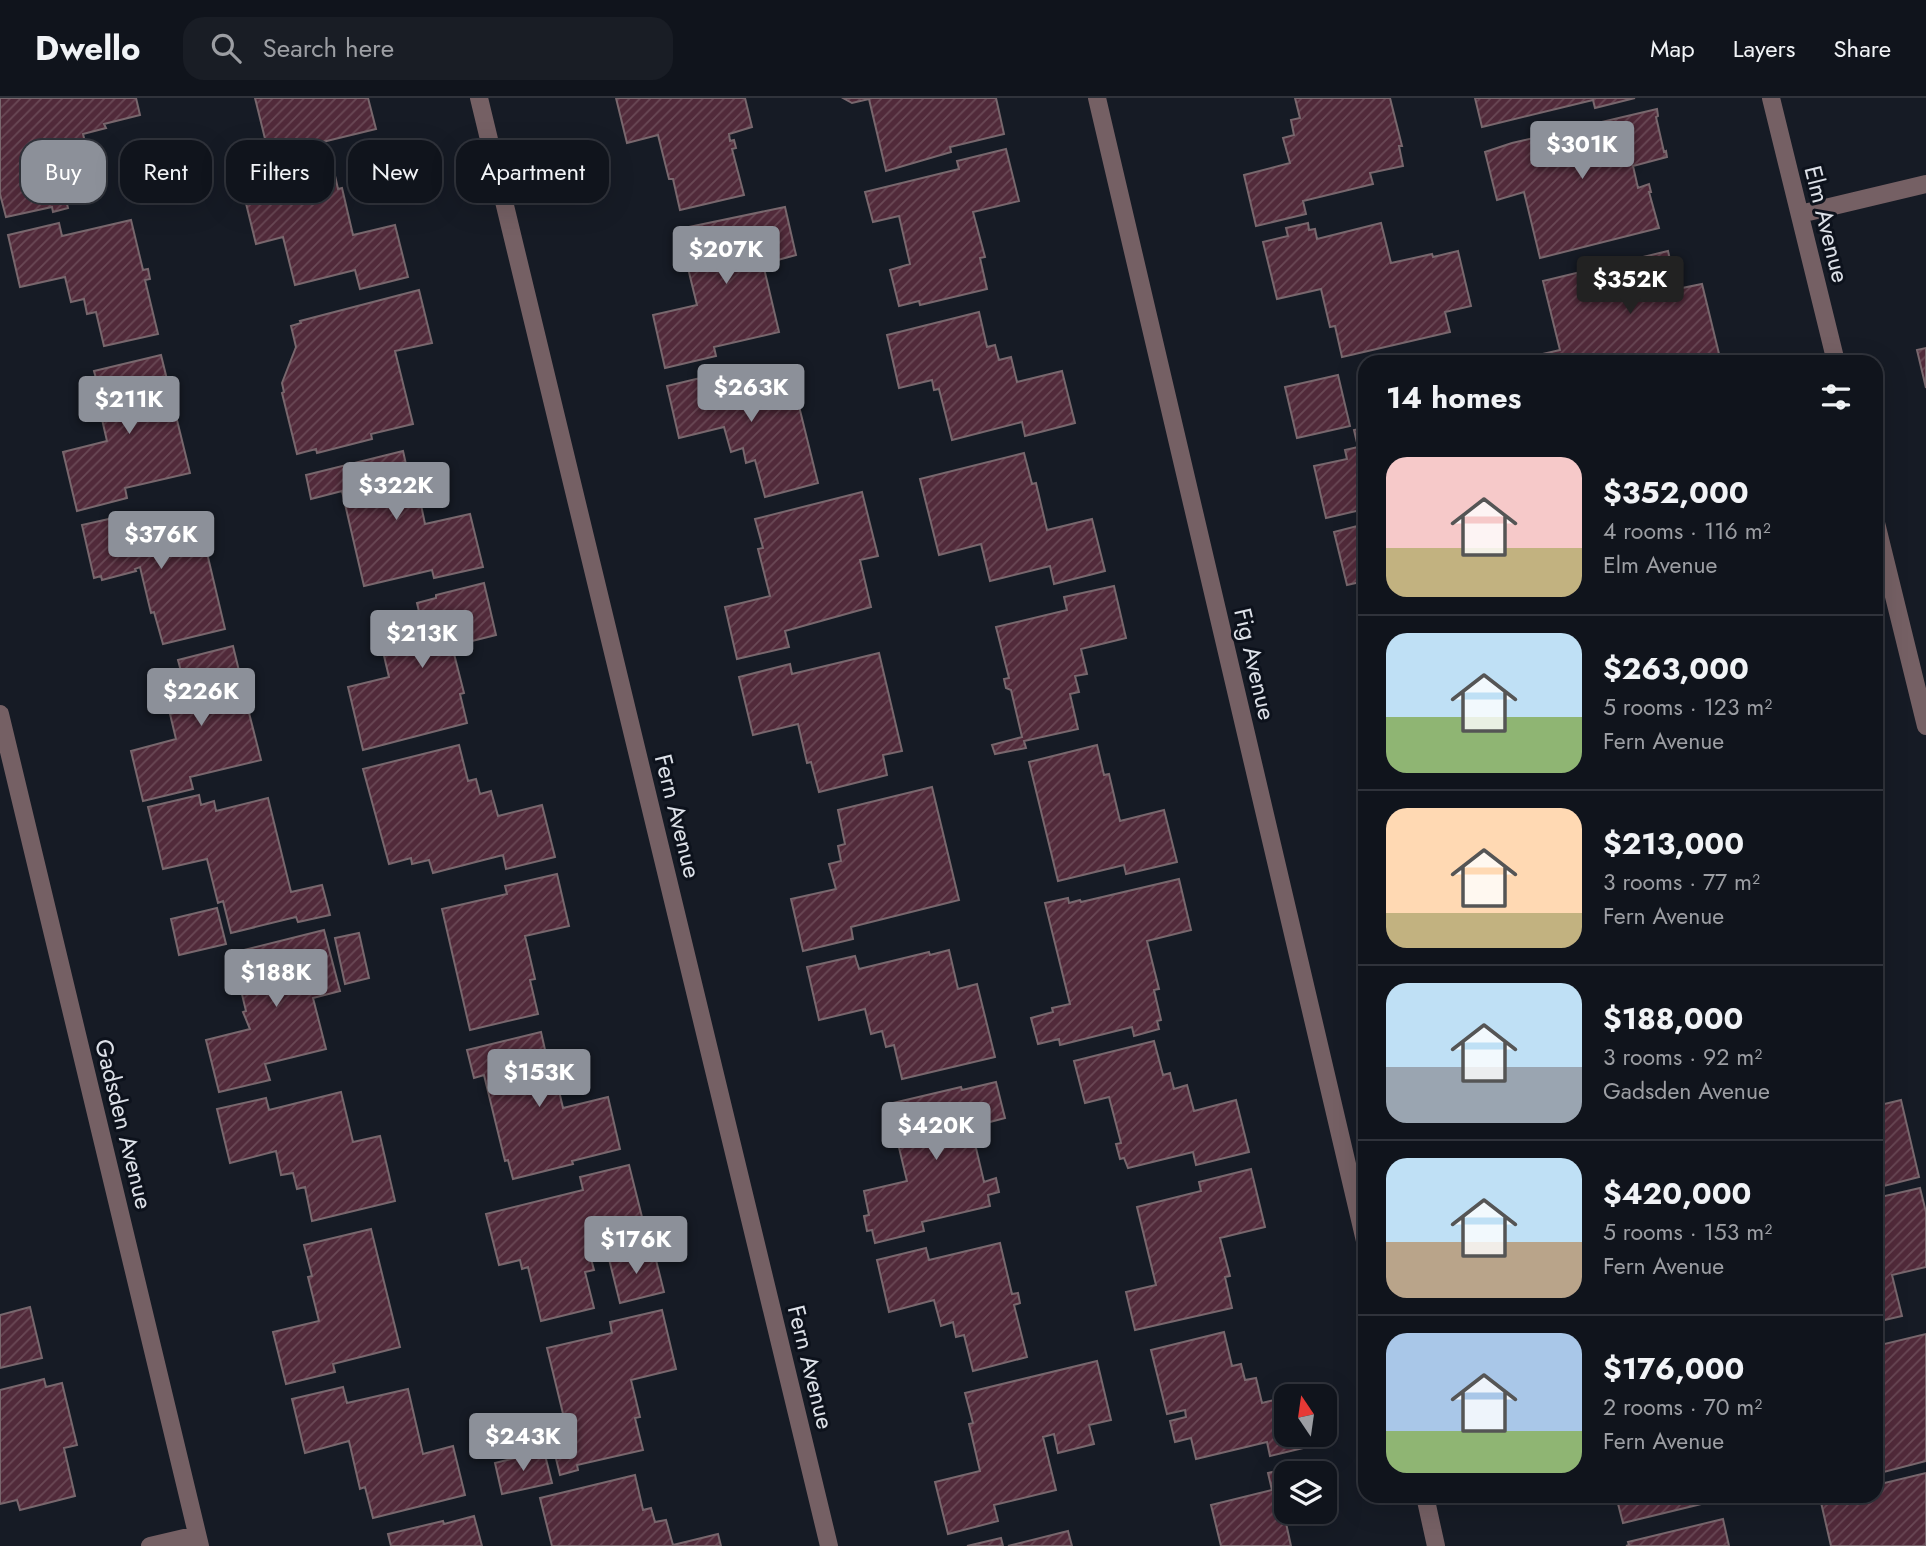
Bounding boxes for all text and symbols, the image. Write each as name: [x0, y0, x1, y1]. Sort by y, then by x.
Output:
search box: [183, 17, 673, 80]
text: Dwello: [35, 25, 141, 72]
icon: search: [207, 29, 245, 67]
text: Search here: [263, 29, 394, 67]
text: Map: [1650, 31, 1695, 66]
text: Layers: [1733, 31, 1795, 66]
text: Share: [1833, 31, 1891, 66]
pin: $301K: [1533, 122, 1631, 181]
text: $301K: [1546, 127, 1618, 161]
chip: Buy: [21, 140, 106, 203]
chip: Rent: [120, 140, 212, 203]
chip: Filters: [226, 140, 334, 203]
chip: New: [348, 140, 442, 203]
chip: Apartment: [456, 140, 609, 203]
street label: Elm Avenue: [1796, 162, 1858, 286]
pin: $207K: [677, 226, 775, 286]
text: $207K: [689, 232, 763, 266]
pin: $352K: [1581, 256, 1679, 316]
text: $352K: [1593, 262, 1667, 296]
pin: $263K: [702, 364, 800, 424]
text: $263K: [713, 370, 789, 404]
pin: $211K: [80, 376, 178, 436]
text: 14 homes: [1386, 376, 1521, 419]
icon: filters: [1817, 378, 1855, 416]
text: $211K: [95, 382, 163, 416]
pin: $322K: [347, 462, 445, 522]
text: $322K: [359, 468, 433, 502]
text: $352,000: [1603, 471, 1749, 514]
icon: home: [1442, 485, 1526, 569]
pin: $376K: [112, 512, 210, 571]
text: 4 rooms · 116 m²: [1603, 514, 1771, 548]
text: $376K: [124, 517, 198, 551]
text: Elm Avenue: [1603, 548, 1717, 582]
street label: Fig Avenue: [1225, 605, 1285, 723]
pin: $213K: [373, 610, 471, 670]
text: $213K: [386, 616, 458, 650]
text: $263,000: [1603, 647, 1749, 690]
icon: home: [1442, 661, 1526, 745]
pin: $226K: [152, 668, 250, 728]
text: $226K: [163, 674, 239, 708]
text: 5 rooms · 123 m²: [1603, 690, 1772, 724]
text: Fern Avenue: [1603, 724, 1724, 758]
street label: Fern Avenue: [646, 750, 710, 882]
text: $213,000: [1603, 822, 1744, 865]
icon: home: [1442, 836, 1526, 920]
text: 3 rooms · 77 m²: [1603, 865, 1760, 899]
text: Fern Avenue: [1603, 899, 1724, 933]
pin: $188K: [227, 950, 325, 1009]
text: $188K: [241, 955, 311, 989]
text: $188,000: [1603, 997, 1743, 1040]
icon: home: [1442, 1011, 1526, 1095]
street label: Gadsden Avenue: [86, 1035, 162, 1213]
text: 3 rooms · 92 m²: [1603, 1040, 1762, 1074]
pin: $153K: [490, 1049, 588, 1109]
text: $153K: [503, 1055, 575, 1089]
text: Gadsden Avenue: [1603, 1074, 1770, 1108]
pin: $420K: [887, 1102, 985, 1162]
text: $420K: [898, 1108, 974, 1142]
text: $420,000: [1603, 1172, 1751, 1215]
icon: home: [1442, 1186, 1526, 1270]
text: 5 rooms · 153 m²: [1603, 1215, 1772, 1249]
pin: $176K: [587, 1216, 685, 1276]
text: $176K: [600, 1222, 672, 1256]
text: Fern Avenue: [1603, 1249, 1724, 1283]
street label: Fern Avenue: [779, 1301, 843, 1433]
text: $176,000: [1603, 1347, 1744, 1390]
icon: home: [1442, 1361, 1526, 1445]
north arrow: [1274, 1384, 1337, 1447]
map controls: [1274, 1384, 1337, 1524]
text: 2 rooms · 70 m²: [1603, 1390, 1762, 1424]
pin: $243K: [474, 1414, 572, 1473]
text: $243K: [485, 1419, 561, 1453]
text: Fern Avenue: [1603, 1424, 1724, 1458]
button: layers: [1274, 1461, 1337, 1524]

